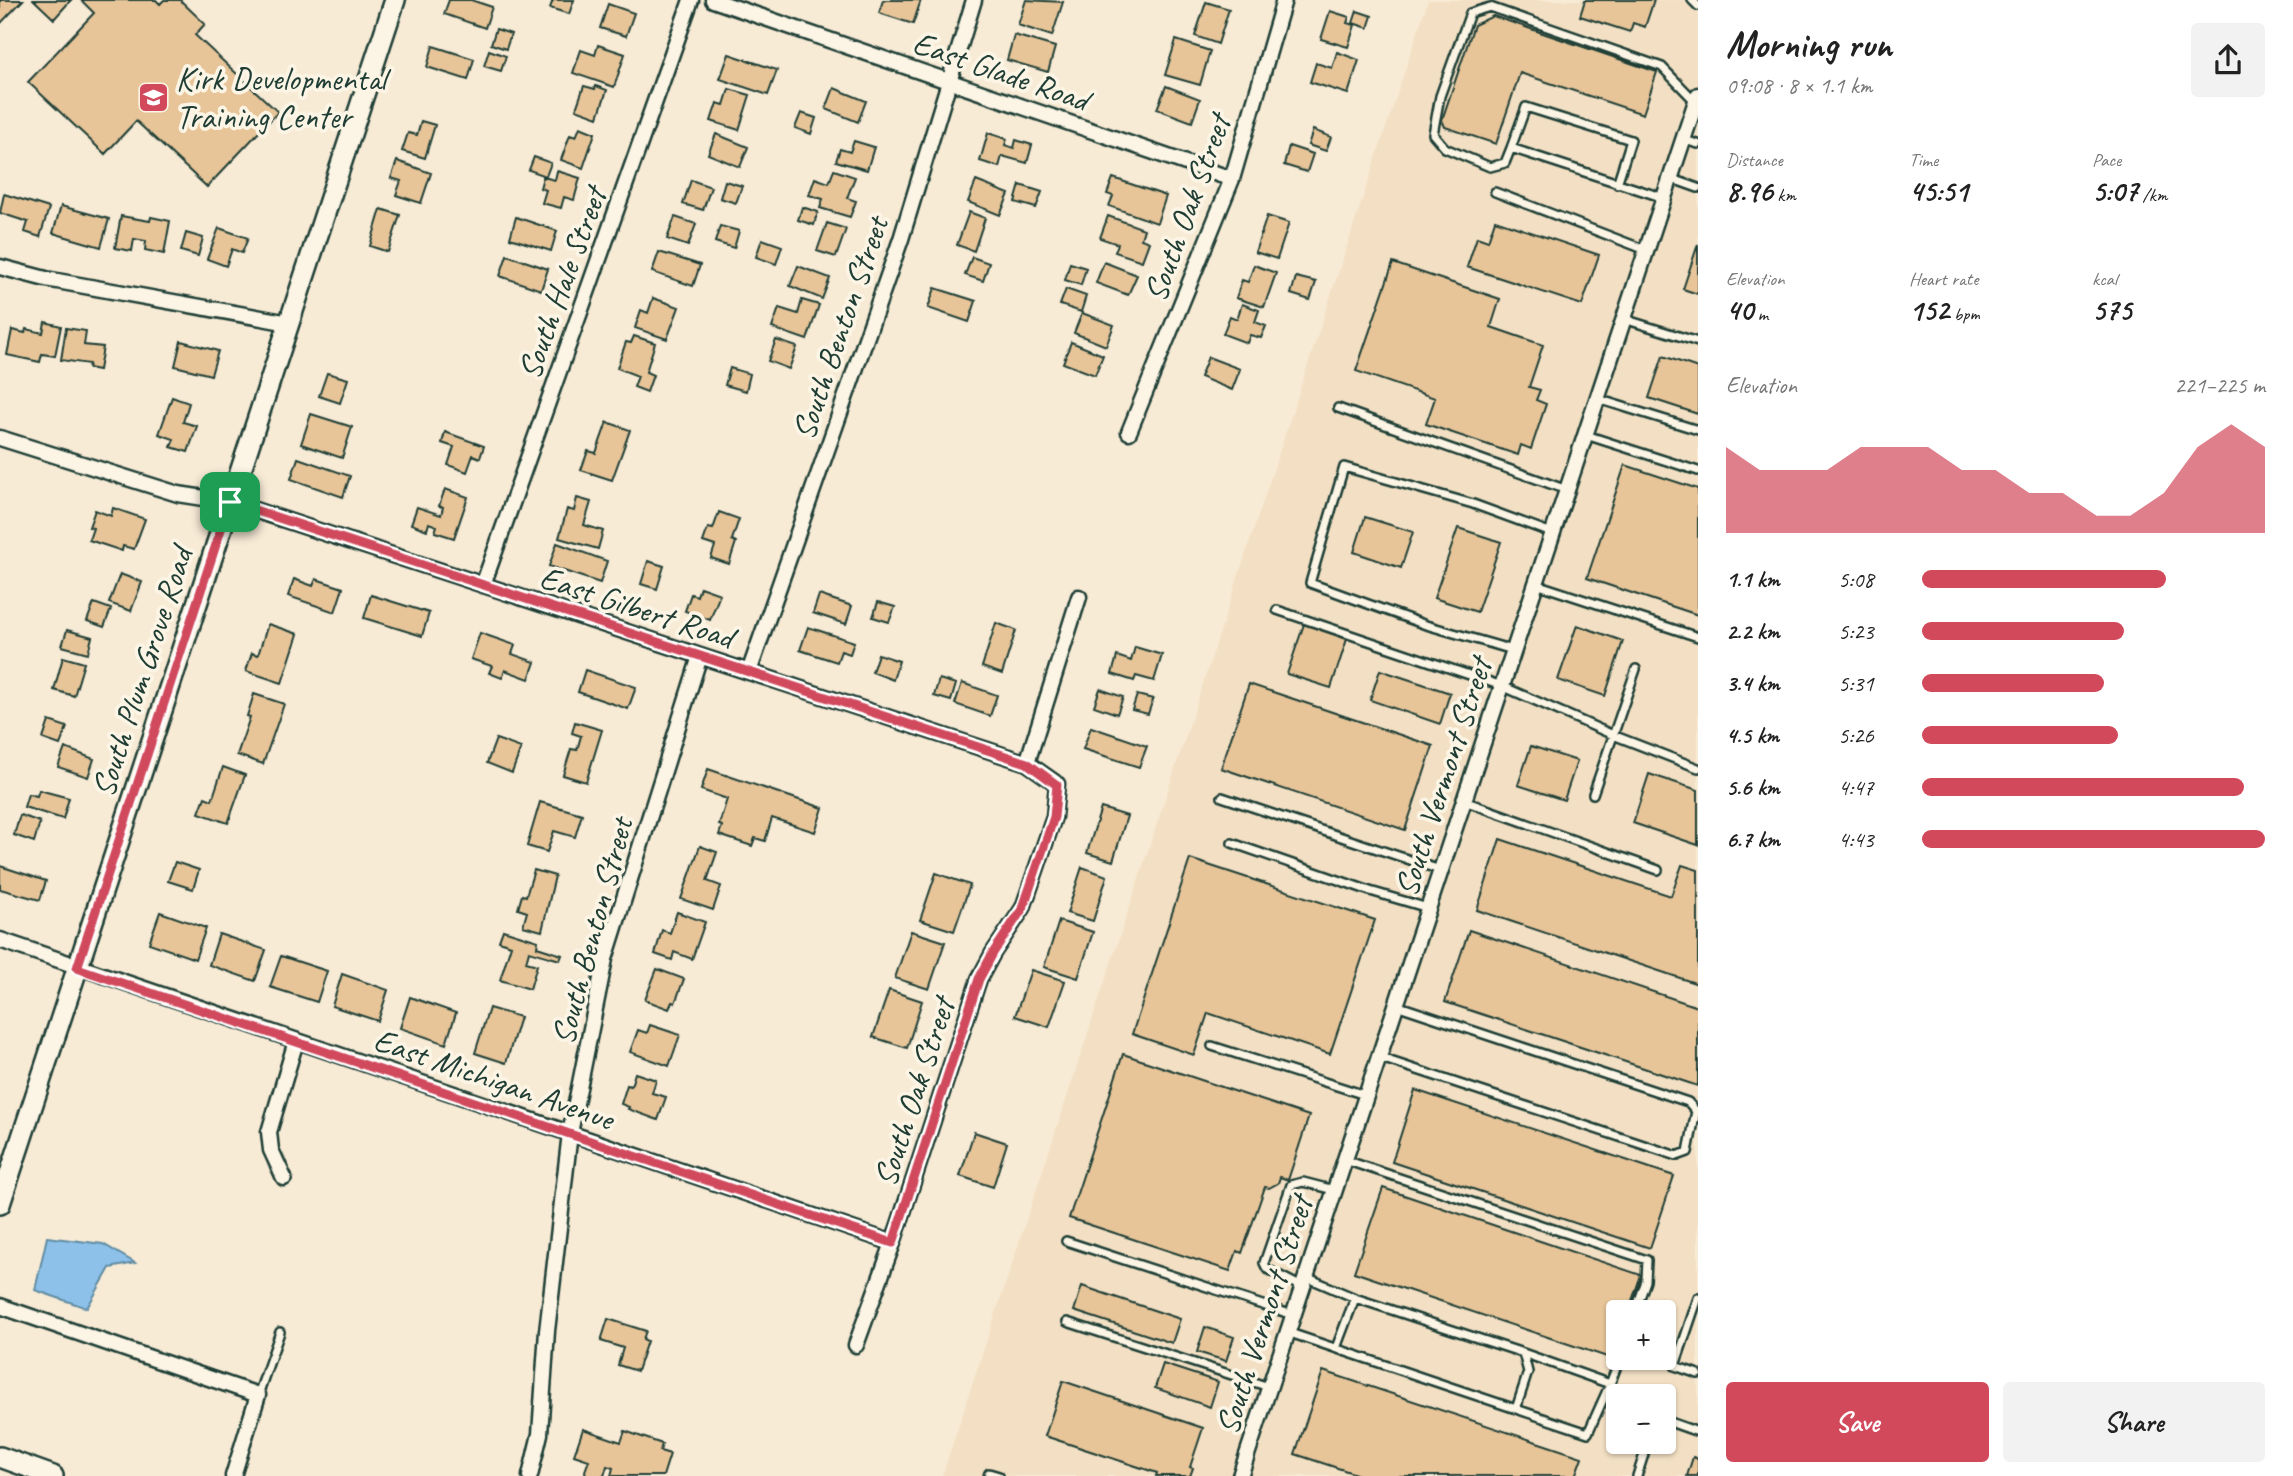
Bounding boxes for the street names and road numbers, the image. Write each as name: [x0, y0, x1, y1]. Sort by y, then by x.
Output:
street label: East Glade Road: [907, 21, 1099, 122]
street label: South Oak Street: [1134, 106, 1241, 307]
street label: South Hale Street: [508, 178, 617, 385]
street label: South Benton Street: [782, 209, 899, 445]
street label: South Plum Grove Road: [82, 538, 204, 802]
street label: East Gilbert Road: [535, 556, 744, 660]
street label: South Vermont Street: [1385, 649, 1502, 902]
street label: South Benton Street: [542, 811, 643, 1049]
street label: South Oak Street: [864, 989, 965, 1192]
street label: East Michigan Avenue: [368, 1018, 621, 1140]
street label: South Vermont Street: [1206, 1187, 1323, 1440]

